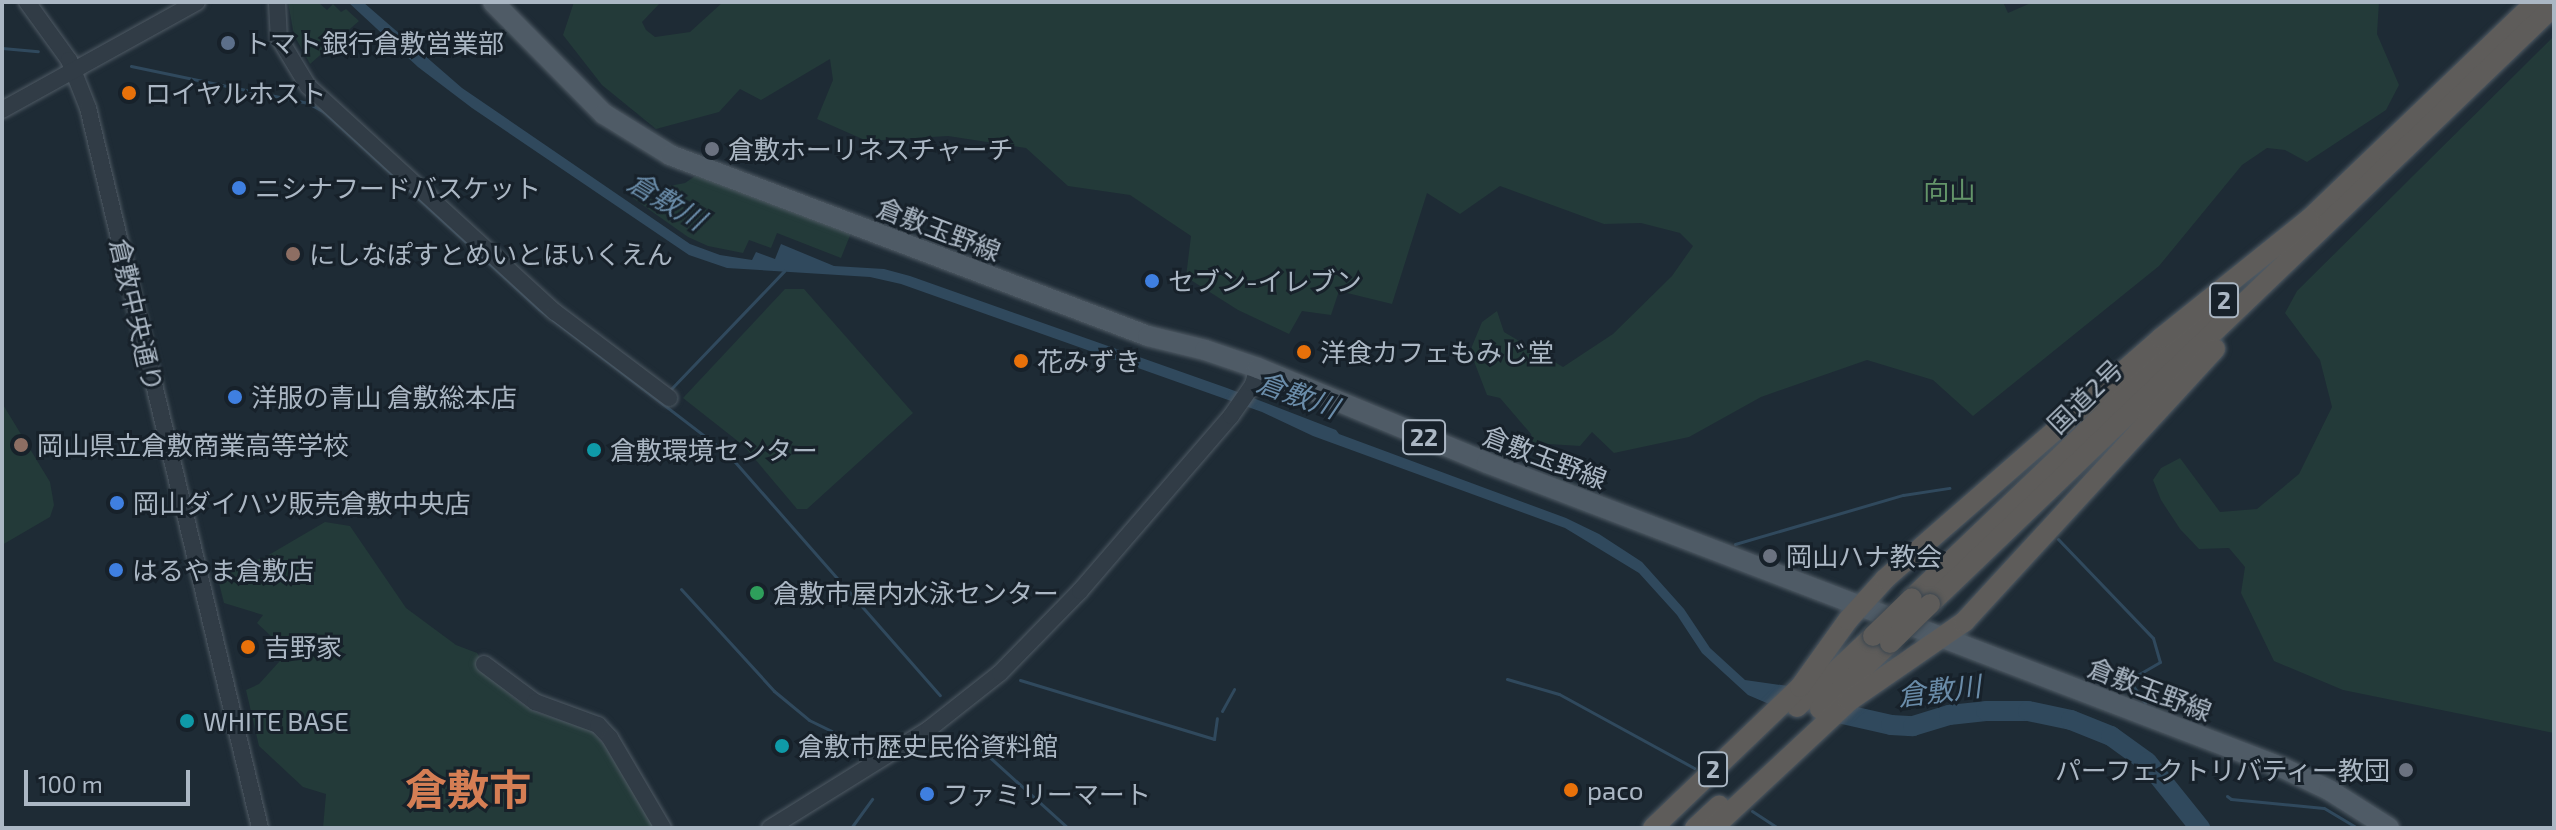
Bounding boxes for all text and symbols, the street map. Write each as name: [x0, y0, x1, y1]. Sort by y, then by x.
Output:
place label: トマト銀行倉敷営業部: [244, 27, 504, 59]
marker: トマト銀行倉敷営業部: [219, 34, 237, 52]
place label: ロイヤルホスト: [145, 77, 327, 109]
marker: ロイヤルホスト: [120, 84, 138, 102]
place label: 倉敷ホーリネスチャーチ: [728, 133, 1014, 165]
marker: 倉敷ホーリネスチャーチ: [703, 140, 721, 158]
water label: 倉敷川: [622, 164, 712, 236]
place label: ニシナフードバスケット: [255, 172, 541, 204]
park label: 向山: [1923, 174, 1975, 206]
marker: ニシナフードバスケット: [230, 179, 248, 197]
street label: 倉敷玉野線: [873, 191, 1005, 267]
street label: 倉敷中央通り: [104, 235, 170, 395]
place label: にしなぽすとめいとほいくえん: [309, 238, 673, 270]
marker: にしなぽすとめいとほいくえん: [284, 245, 302, 263]
place label: セブン-イレブン: [1168, 265, 1362, 297]
marker: セブン-イレブン: [1143, 272, 1161, 290]
road number: 2: [2208, 280, 2240, 320]
place label: 洋食カフェもみじ堂: [1320, 336, 1554, 368]
marker: 洋食カフェもみじ堂: [1295, 343, 1313, 361]
place label: 花みずき: [1037, 345, 1141, 377]
marker: 花みずき: [1012, 352, 1030, 370]
street label: 国道2号: [2041, 353, 2129, 439]
water label: 倉敷川: [1253, 364, 1343, 424]
place label: 洋服の青山 倉敷総本店: [251, 381, 517, 413]
marker: 洋服の青山 倉敷総本店: [226, 388, 244, 406]
road number: 22: [1402, 417, 1446, 457]
street label: 倉敷玉野線: [1479, 419, 1611, 495]
place label: 岡山県立倉敷商業高等学校: [37, 429, 349, 461]
place label: 倉敷環境センター: [610, 434, 818, 466]
marker: 岡山県立倉敷商業高等学校: [12, 436, 30, 454]
marker: 倉敷環境センター: [585, 441, 603, 459]
place label: 岡山ダイハツ販売倉敷中央店: [133, 487, 471, 519]
marker: 岡山ダイハツ販売倉敷中央店: [108, 494, 126, 512]
place label: 岡山ハナ教会: [1786, 540, 1942, 572]
marker: 岡山ハナ教会: [1761, 547, 1779, 565]
place label: はるやま倉敷店: [132, 554, 314, 586]
marker: はるやま倉敷店: [107, 561, 125, 579]
place label: 倉敷市屋内水泳センター: [773, 577, 1059, 609]
marker: 倉敷市屋内水泳センター: [748, 584, 766, 602]
place label: 吉野家: [264, 631, 342, 663]
marker: 吉野家: [239, 638, 257, 656]
street label: 倉敷玉野線: [2084, 651, 2216, 727]
water label: 倉敷川: [1895, 668, 1983, 712]
place label: WHITE BASE: [203, 705, 349, 737]
marker: WHITE BASE: [178, 712, 196, 730]
place label: 倉敷市歴史民俗資料館: [798, 730, 1058, 762]
marker: 倉敷市歴史民俗資料館: [773, 737, 791, 755]
road number: 2: [1697, 749, 1729, 789]
scale bar: [28, 754, 194, 804]
place label: パーフェクトリバティー教団: [2052, 754, 2390, 786]
marker: パーフェクトリバティー教団: [2397, 761, 2415, 779]
district label: 倉敷市: [405, 763, 531, 813]
text: 100 m: [38, 769, 103, 798]
place label: paco: [1587, 774, 1644, 806]
place label: ファミリーマート: [943, 778, 1151, 810]
marker: paco: [1562, 781, 1580, 799]
marker: ファミリーマート: [918, 785, 936, 803]

